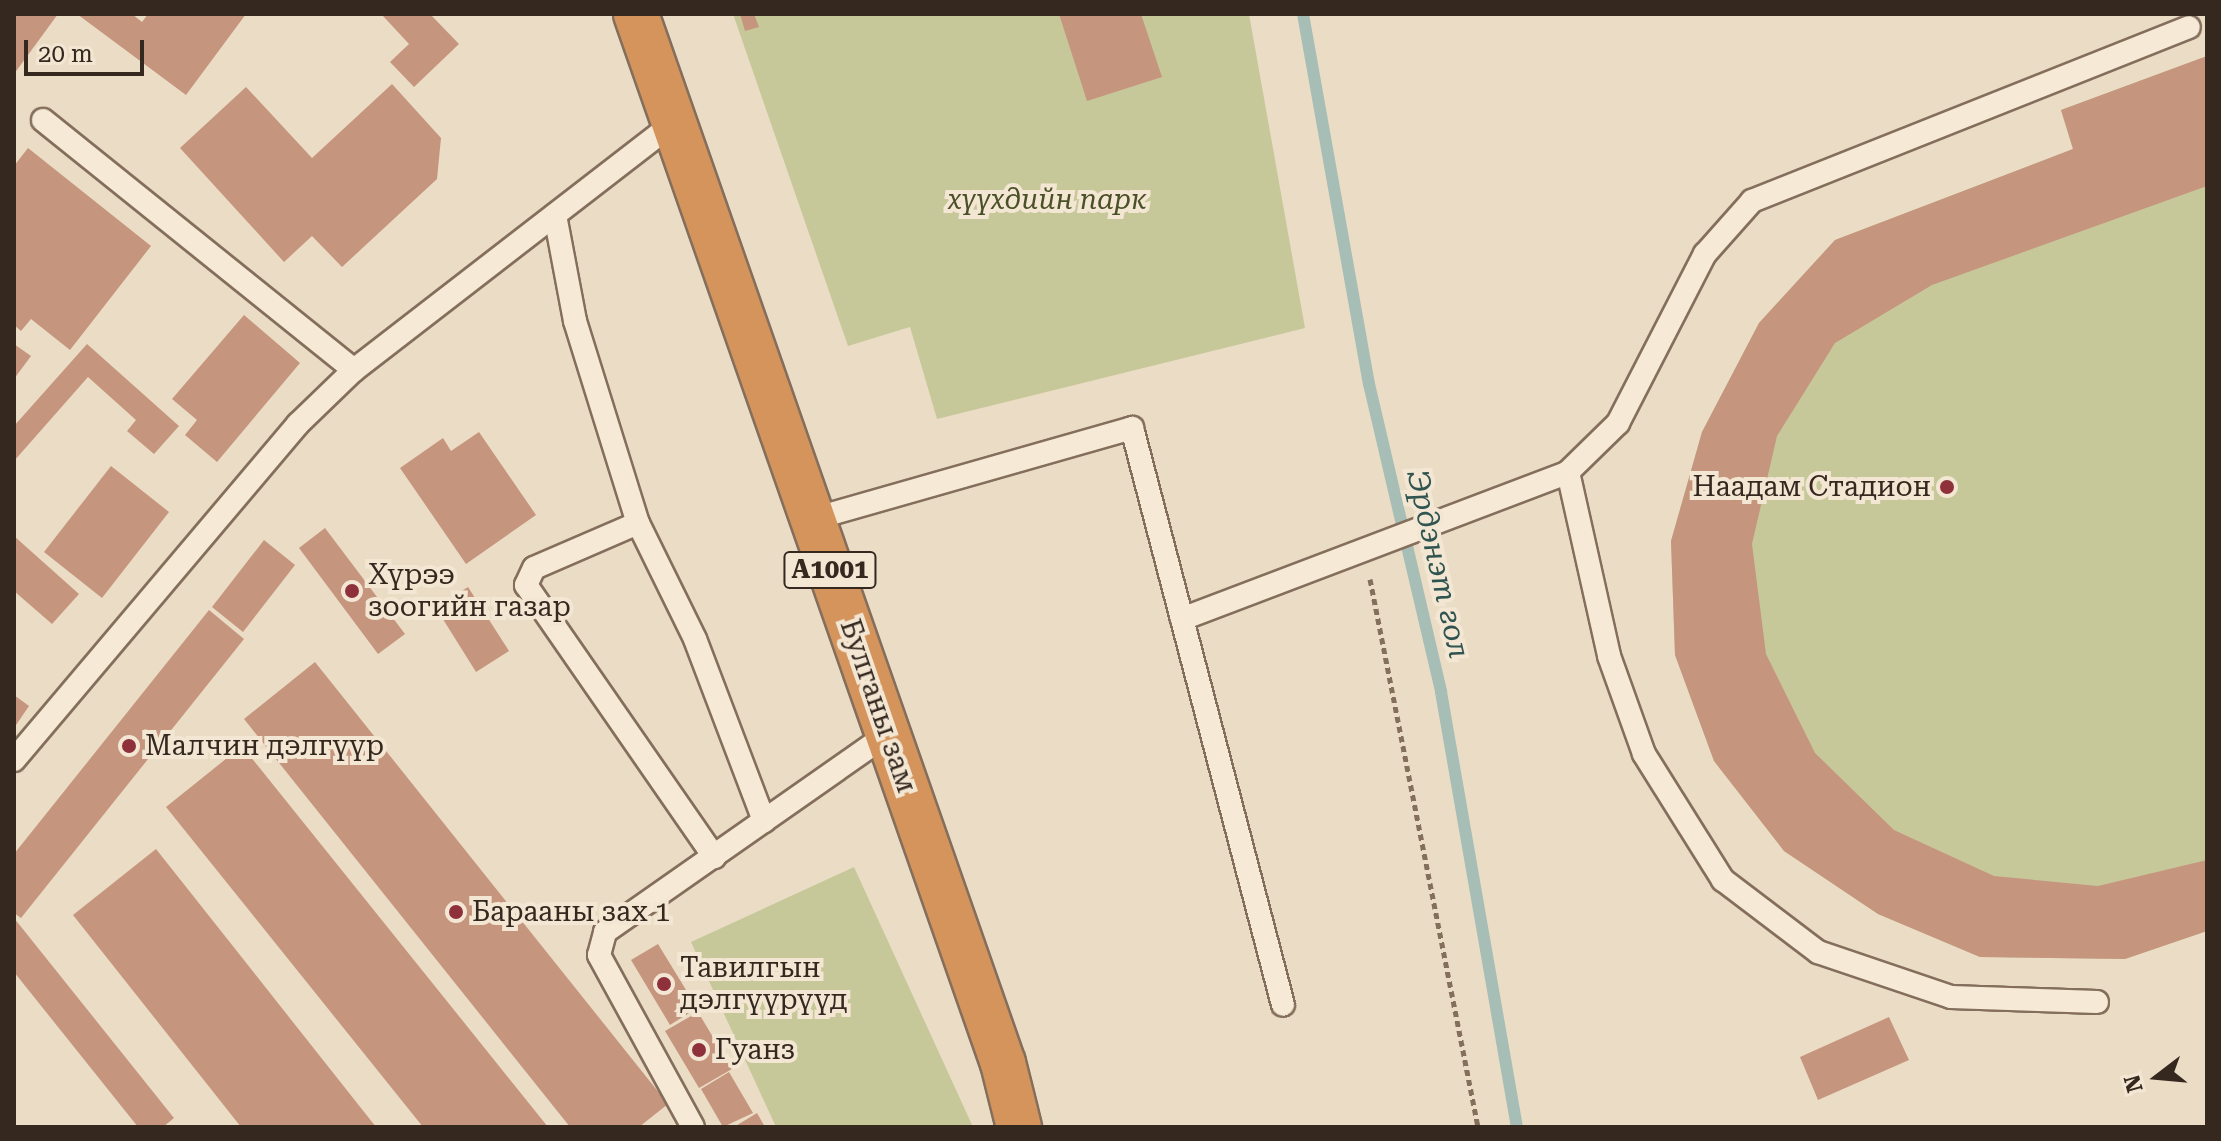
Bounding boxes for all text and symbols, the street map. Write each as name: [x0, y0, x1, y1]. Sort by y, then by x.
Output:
scale bar: [28, 24, 148, 74]
text: 20 m: [38, 40, 93, 68]
park label: хүүхдийн парк: [948, 183, 1146, 217]
water label: Эрдэнэт гол: [1399, 466, 1477, 662]
place label: Наадам Стадион: [1692, 470, 1931, 504]
marker: Наадам Стадион: [1938, 478, 1956, 496]
road number: A1001: [782, 548, 878, 592]
place label: Хүрээ зоогийн газар: [368, 558, 571, 624]
marker: Хүрээ зоогийн газар: [343, 582, 361, 600]
street label: Булганы зам: [833, 615, 923, 797]
place label: Малчин дэлгүүр: [145, 729, 384, 763]
marker: Малчин дэлгүүр: [120, 737, 138, 755]
place label: Барааны зах 1: [472, 895, 670, 929]
marker: Барааны зах 1: [447, 903, 465, 921]
place label: Тавилгын дэлгүүрүүд: [680, 951, 848, 1017]
marker: Тавилгын дэлгүүрүүд: [655, 975, 673, 993]
place label: Гуанз: [715, 1033, 795, 1067]
north arrow: [2117, 1037, 2197, 1117]
marker: Гуанз: [690, 1041, 708, 1059]
text: N: [2119, 1072, 2148, 1095]

